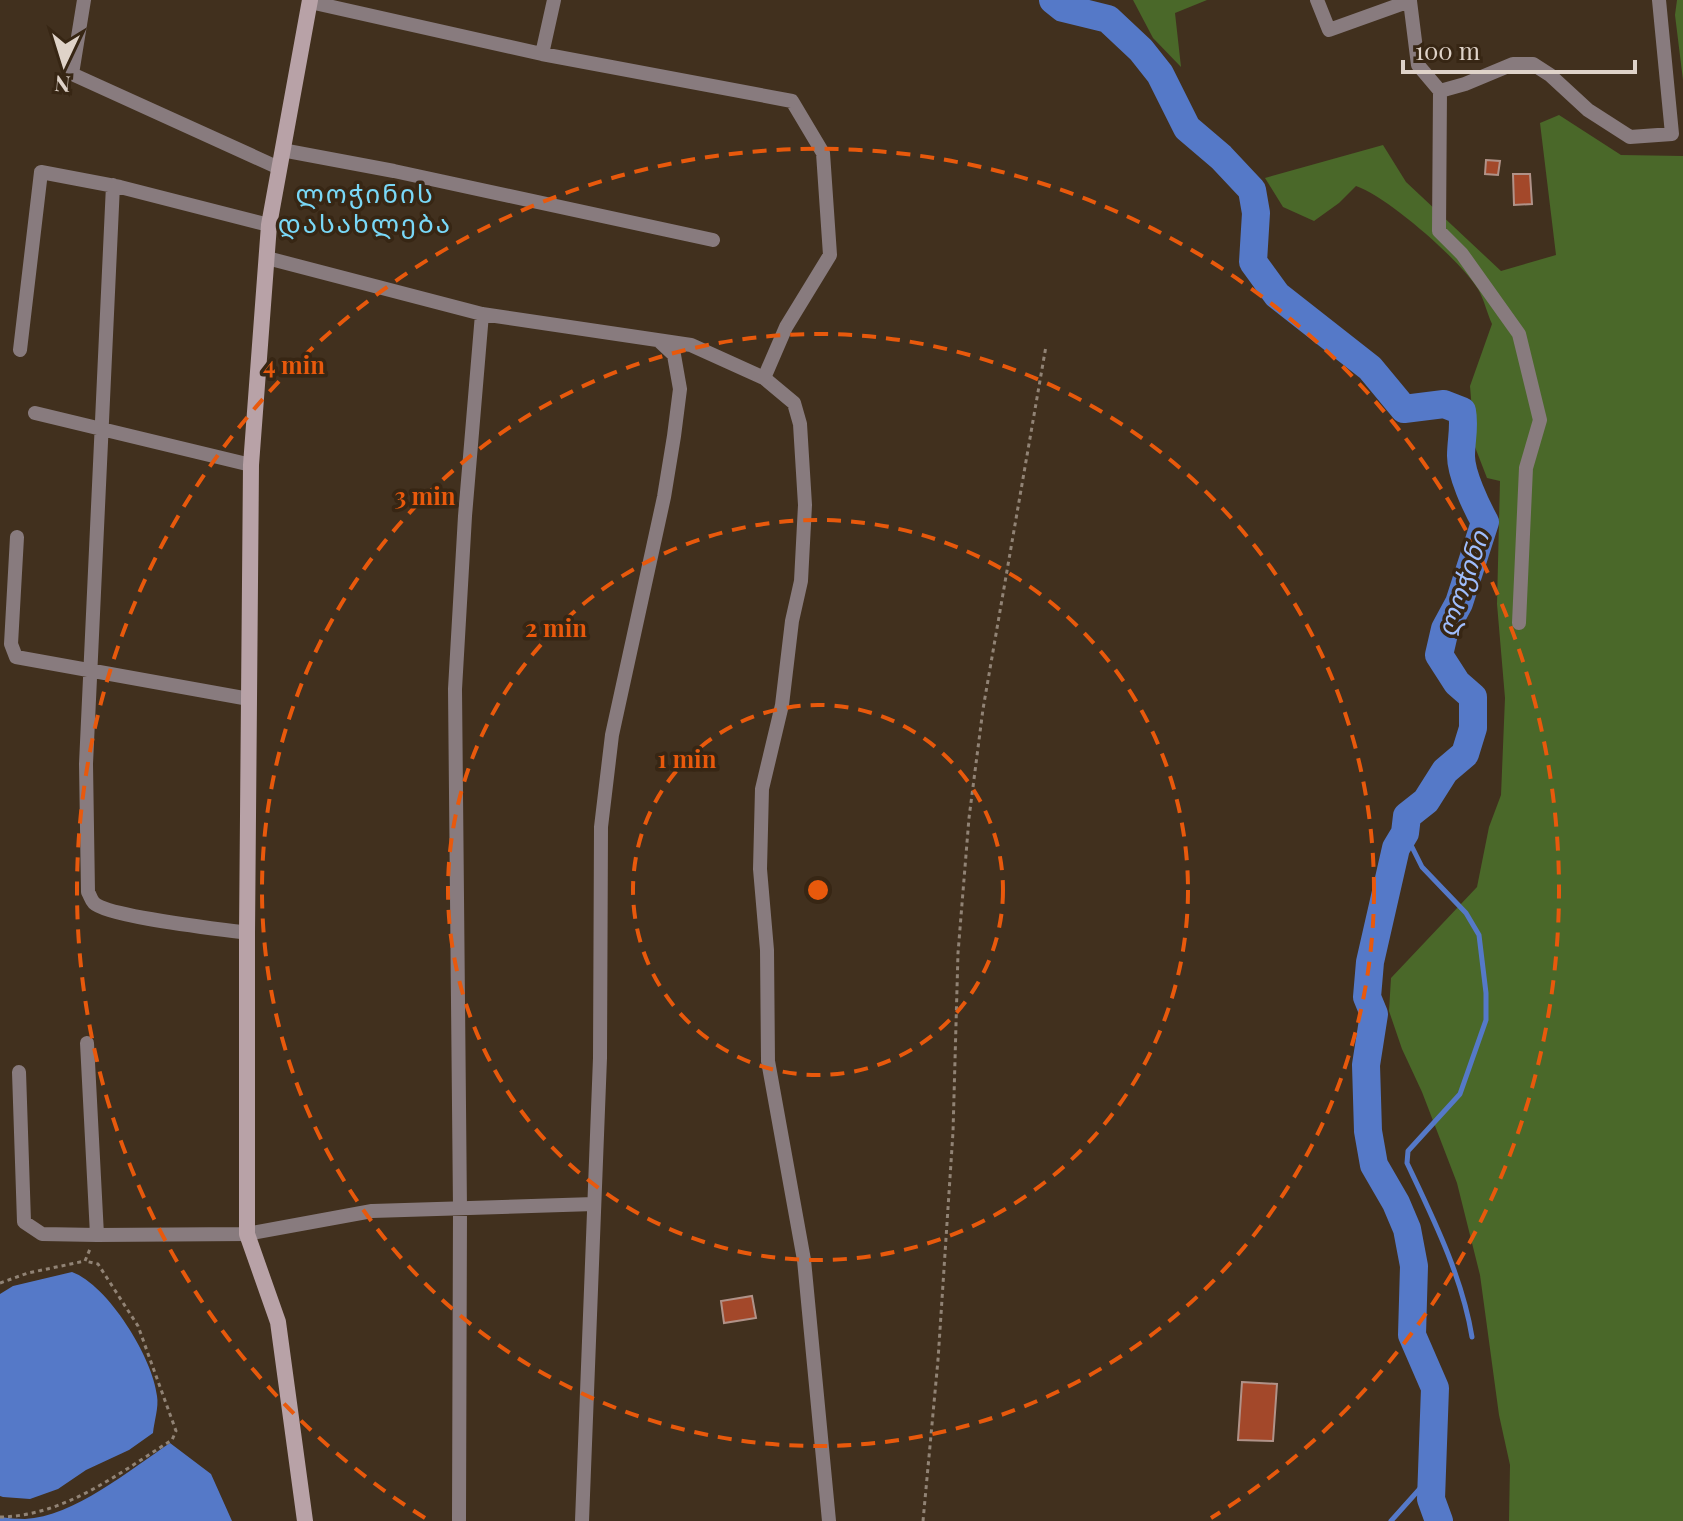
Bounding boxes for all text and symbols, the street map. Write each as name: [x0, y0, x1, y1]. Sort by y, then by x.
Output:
north arrow: [24, 24, 104, 104]
scale bar: [1403, 24, 1635, 74]
text: 100 m: [1415, 34, 1480, 66]
text: N: [53, 69, 72, 100]
district label: ლოჭინის დასახლება: [278, 175, 452, 240]
text: 4 min: [263, 348, 325, 380]
text: 3 min: [394, 479, 456, 511]
water label: ლოჭინი: [1427, 525, 1496, 641]
text: 2 min: [525, 611, 587, 643]
text: 1 min: [658, 742, 717, 774]
centre of rings: [804, 876, 832, 904]

